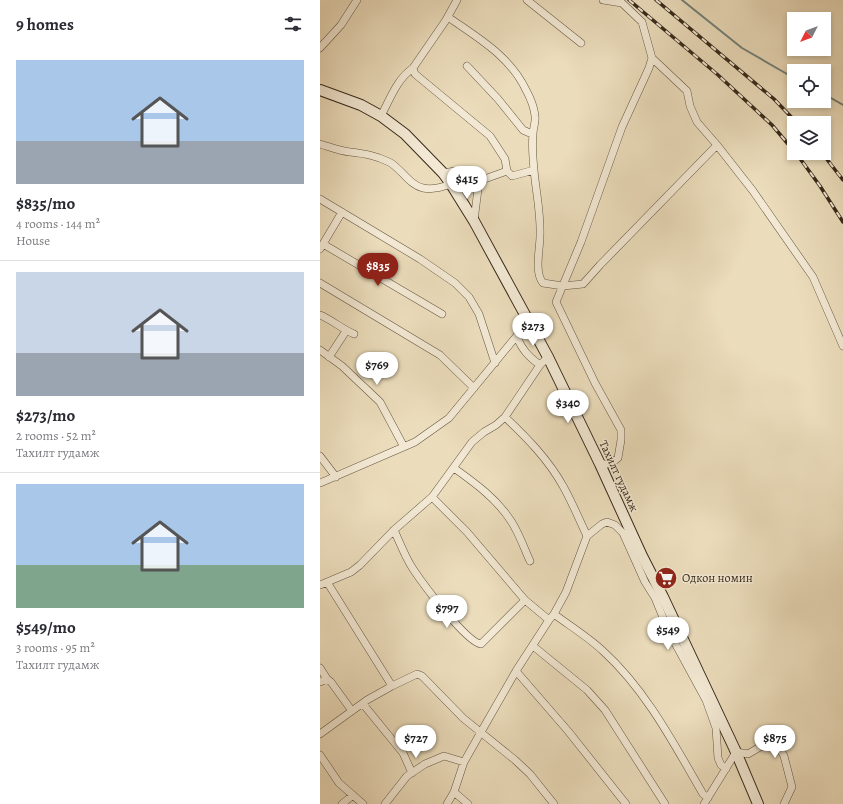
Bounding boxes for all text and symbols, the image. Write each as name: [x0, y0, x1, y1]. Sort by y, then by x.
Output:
north arrow: [787, 12, 831, 56]
map controls: [787, 12, 831, 160]
text: 9 homes: [16, 13, 74, 36]
icon: filters: [282, 13, 304, 35]
button: locate: [787, 64, 831, 108]
icon: home: [124, 86, 196, 158]
button: layers: [787, 116, 831, 160]
pin: $415: [443, 166, 491, 200]
text: $415: [456, 170, 478, 187]
text: $835/mo: [16, 192, 75, 215]
text: 4 rooms · 144 m²: [16, 215, 100, 232]
text: House: [16, 232, 50, 249]
pin: $835: [354, 253, 402, 287]
text: $835: [366, 257, 390, 274]
icon: home: [124, 298, 196, 370]
pin: $273: [509, 313, 557, 347]
text: $273: [521, 317, 545, 334]
pin: $769: [353, 352, 401, 386]
text: $769: [365, 356, 389, 373]
pin: $340: [544, 390, 592, 424]
text: $340: [556, 394, 580, 411]
text: $273/mo: [16, 404, 75, 427]
text: 2 rooms · 52 m²: [16, 427, 96, 444]
street label: Тахилт гудамж: [595, 438, 643, 514]
text: Тахилт гудамж: [16, 444, 99, 461]
icon: home: [124, 510, 196, 582]
supermarket icon: Одкон номин: [653, 565, 679, 591]
place label: Одкон номин: [682, 570, 753, 586]
pin: $797: [423, 595, 471, 629]
text: $797: [435, 599, 459, 616]
text: $549/mo: [16, 616, 76, 639]
pin: $549: [644, 617, 692, 651]
text: $549: [656, 621, 680, 638]
text: 3 rooms · 95 m²: [16, 639, 95, 656]
text: Тахилт гудамж: [16, 656, 99, 673]
pin: $727: [392, 725, 440, 759]
pin: $875: [751, 725, 799, 759]
text: $727: [404, 729, 428, 746]
text: $875: [763, 729, 787, 746]

